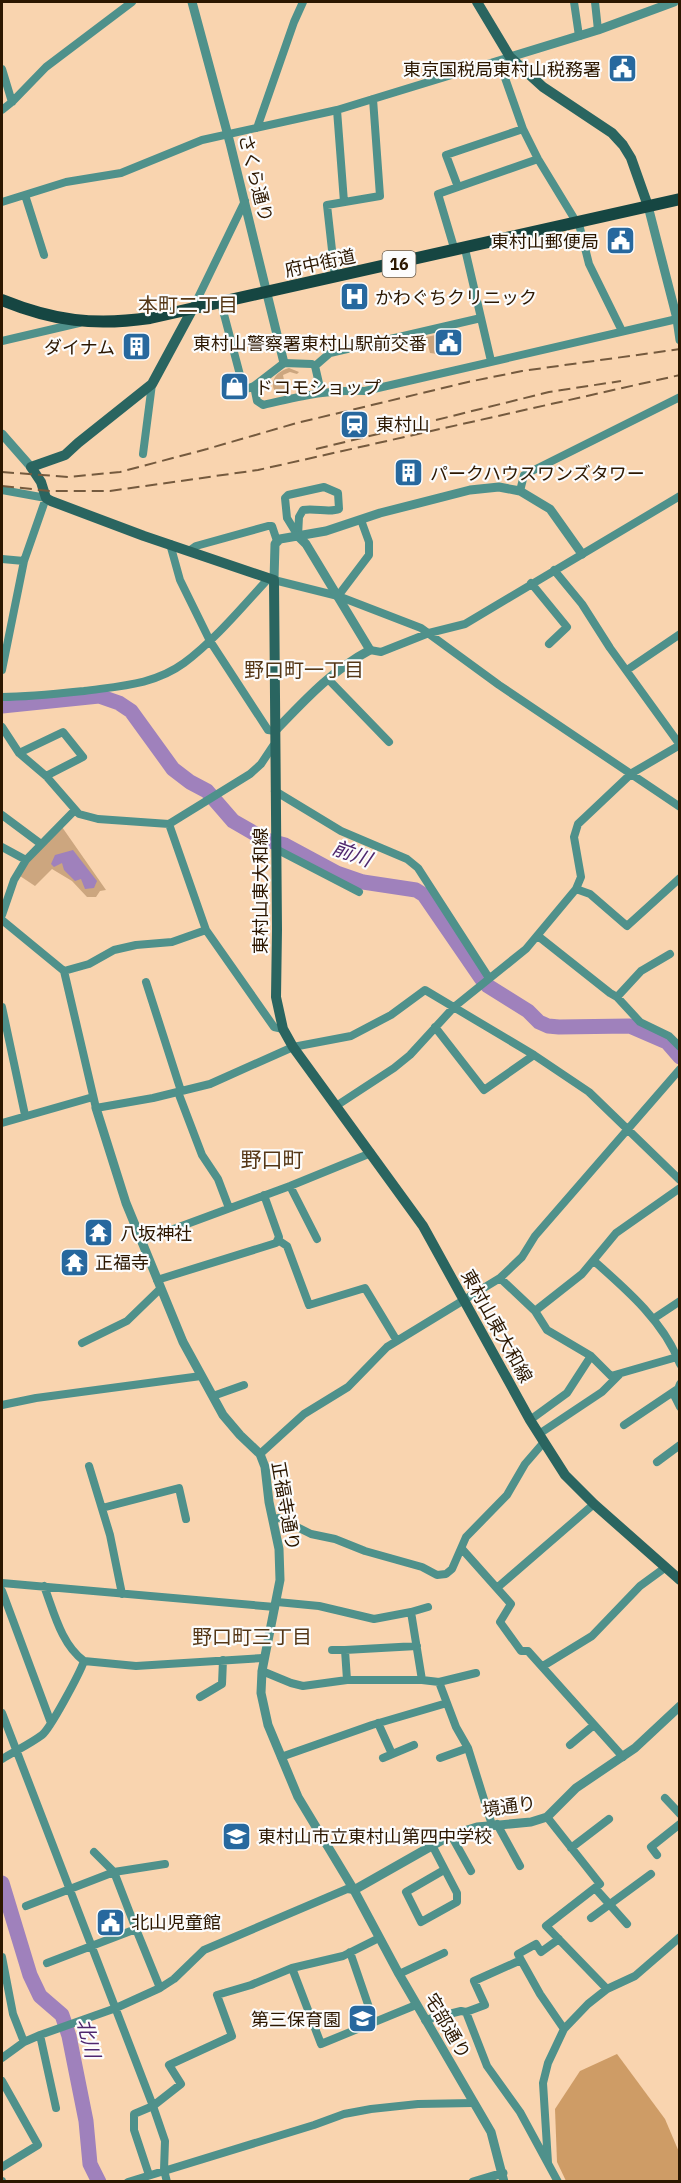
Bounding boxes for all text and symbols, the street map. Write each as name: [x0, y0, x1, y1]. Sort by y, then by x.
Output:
public building icon: 東京国税局東村山税務署: [606, 53, 638, 85]
place label: 東京国税局東村山税務署: [403, 58, 601, 81]
street label: さくら通り: [234, 132, 278, 224]
public building icon: 東村山郵便局: [604, 225, 636, 257]
place label: 東村山郵便局: [491, 230, 599, 253]
street label: 府中街道: [282, 244, 358, 282]
road number: 16: [382, 251, 416, 277]
hospital icon: かわぐちクリニック: [338, 281, 370, 313]
place label: かわぐちクリニック: [375, 286, 537, 309]
district label: 本町二丁目: [138, 291, 238, 318]
public building icon: 東村山警察署東村山駅前交番: [432, 327, 464, 359]
building icon: ダイナム: [120, 331, 152, 363]
place label: 東村山警察署東村山駅前交番: [193, 332, 427, 355]
place label: ダイナム: [44, 336, 115, 359]
shop icon: ドコモショップ: [218, 371, 250, 403]
place label: ドコモショップ: [255, 376, 381, 399]
station icon: 東村山: [339, 408, 371, 440]
place label: 東村山: [376, 413, 430, 436]
building icon: パークハウスワンズタワー: [393, 457, 425, 489]
place label: パークハウスワンズタワー: [430, 462, 645, 485]
district label: 野口町一丁目: [244, 656, 364, 683]
street label: 東村山東大和線: [249, 828, 272, 954]
water label: 前川: [329, 833, 377, 873]
district label: 野口町: [241, 1145, 304, 1173]
temple icon: 八坂神社: [83, 1217, 115, 1249]
place label: 八坂神社: [120, 1222, 192, 1245]
temple icon: 正福寺: [58, 1246, 90, 1278]
place label: 正福寺: [95, 1251, 149, 1274]
street label: 東村山東大和線: [456, 1265, 538, 1387]
street label: 正福寺通り: [267, 1460, 305, 1552]
district label: 野口町三丁目: [192, 1623, 312, 1650]
street label: 境通り: [481, 1791, 537, 1821]
school or university icon: 東村山市立東村山第四中学校: [221, 1820, 253, 1852]
place label: 東村山市立東村山第四中学校: [258, 1825, 492, 1848]
public building icon: 北山児童館: [94, 1906, 126, 1938]
place label: 北山児童館: [131, 1911, 221, 1934]
street label: 宅部通り: [420, 1989, 476, 2063]
school or university icon: 第三保育園: [346, 2003, 378, 2035]
place label: 第三保育園: [251, 2008, 341, 2031]
water label: 北川: [71, 2015, 107, 2063]

